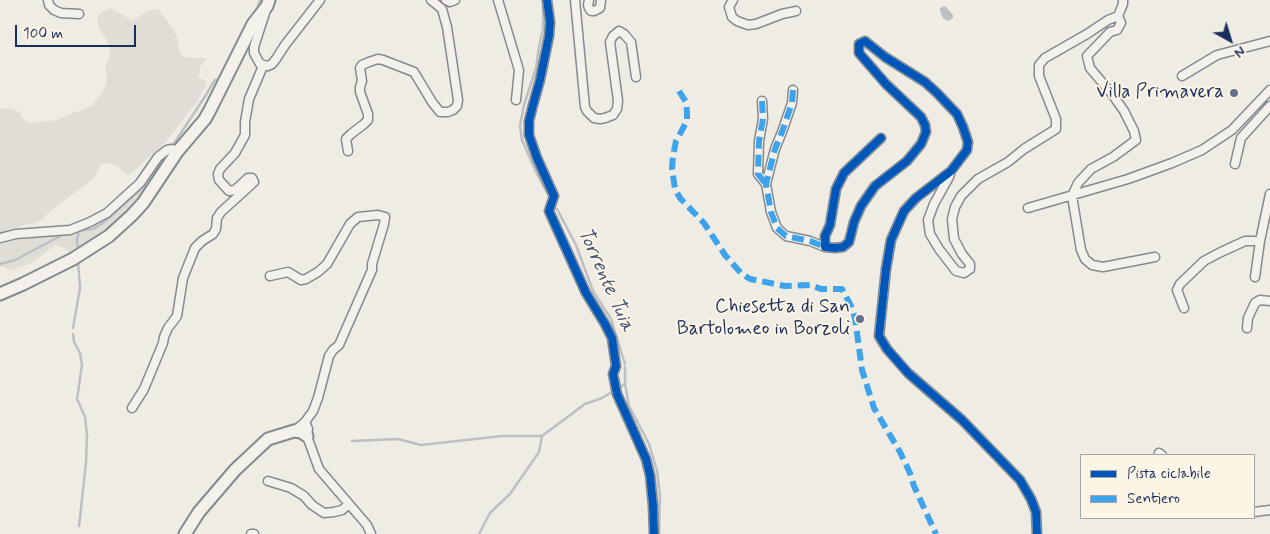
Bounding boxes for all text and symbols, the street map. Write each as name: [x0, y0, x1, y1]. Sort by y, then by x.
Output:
scale bar: [18, 15, 139, 47]
north arrow: [1205, 15, 1255, 65]
text: 100 m: [23, 24, 63, 44]
text: N: [1230, 42, 1249, 62]
place label: Villa Primavera: [1096, 82, 1224, 104]
marker: Villa Primavera: [1228, 87, 1240, 99]
water label: Torrente Tuia: [571, 224, 639, 336]
place label: Chiesetta di San Bartolomeo in Borzoli: [677, 297, 850, 341]
marker: Chiesetta di San Bartolomeo in Borzoli: [854, 313, 866, 325]
legend: [1080, 454, 1255, 519]
text: Pista ciclabile: [1127, 464, 1211, 484]
text: Sentiero: [1127, 489, 1180, 509]

